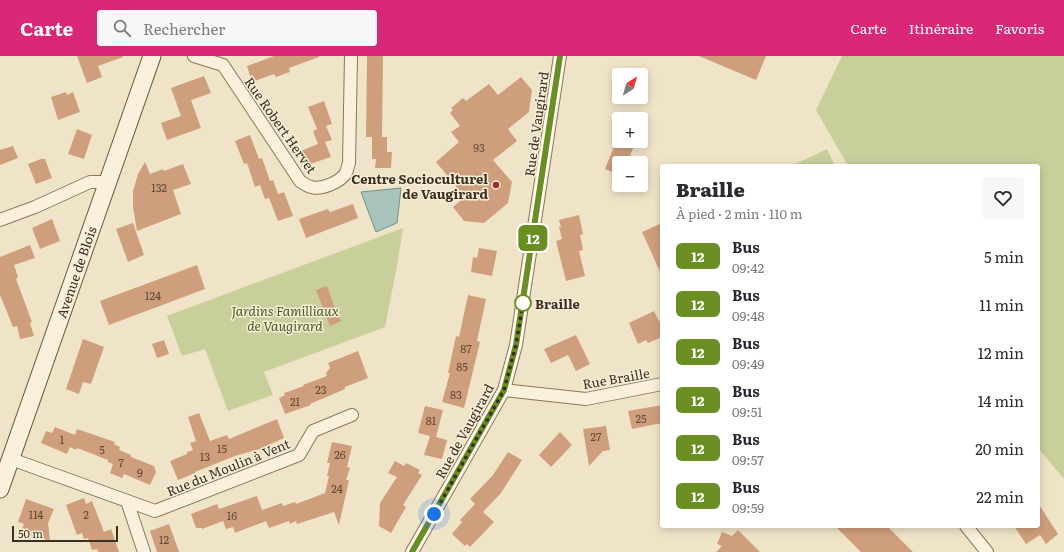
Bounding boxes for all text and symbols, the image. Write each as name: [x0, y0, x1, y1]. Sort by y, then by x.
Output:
search box: [97, 10, 377, 46]
text: Carte: [20, 14, 73, 42]
icon: search: [111, 17, 133, 39]
text: Rechercher: [143, 17, 225, 40]
text: Carte: [850, 18, 887, 38]
text: Itinéraire: [909, 18, 973, 38]
text: Favoris: [995, 18, 1044, 38]
north arrow: [612, 68, 648, 104]
map controls: [612, 68, 648, 192]
street label: Rue de Vaugirard: [519, 70, 553, 178]
street label: Rue Robert Hervet: [241, 73, 322, 178]
button: +: [612, 112, 648, 148]
house number: 93: [473, 139, 485, 155]
button: −: [612, 156, 648, 192]
place label: Centre Socioculturel de Vaugirard: [351, 169, 488, 203]
text: Braille: [676, 175, 745, 203]
button: heart: [982, 177, 1024, 219]
house number: 132: [151, 179, 167, 195]
marker: Centre Socioculturel de Vaugirard: [491, 180, 501, 190]
text: À pied · 2 min · 110 m: [676, 204, 802, 223]
street label: Avenue de Blois: [51, 223, 101, 320]
line badge: 12: [515, 225, 551, 251]
text: 12: [526, 228, 540, 248]
text: Bus: [732, 235, 760, 258]
text: 5 min: [984, 245, 1024, 268]
text: 12: [691, 246, 705, 266]
text: 09:42: [732, 258, 764, 277]
text: Bus: [732, 283, 760, 306]
house number: 124: [145, 287, 161, 303]
text: 11 min: [979, 293, 1024, 316]
marker: Braille: [514, 294, 532, 312]
place label: Braille: [535, 294, 580, 313]
text: 12: [691, 294, 705, 314]
park label: Jardins Familliaux de Vaugirard: [231, 301, 339, 335]
text: 09:48: [732, 306, 765, 325]
text: Bus: [732, 331, 760, 354]
house number: 87: [460, 340, 472, 356]
text: 12 min: [978, 341, 1024, 364]
text: 12: [691, 342, 705, 362]
text: 09:49: [732, 354, 764, 373]
house number: 85: [456, 358, 468, 374]
street label: Rue Braille: [581, 363, 651, 393]
text: Bus: [732, 379, 760, 402]
street label: Rue de Vaugirard: [430, 380, 498, 482]
house number: 23: [315, 381, 327, 397]
house number: 83: [450, 386, 462, 402]
text: 14 min: [978, 389, 1024, 412]
text: 12: [691, 390, 705, 410]
house number: 21: [290, 393, 301, 409]
text: 09:51: [732, 402, 763, 421]
house number: 25: [635, 410, 647, 426]
house number: 81: [426, 412, 437, 428]
text: Bus: [732, 427, 760, 450]
house number: 27: [590, 428, 602, 444]
house number: 1: [60, 431, 65, 447]
street label: Rue du Moulin à Vent: [163, 433, 293, 500]
text: 20 min: [975, 437, 1024, 460]
text: 12: [691, 438, 705, 458]
house number: 15: [217, 440, 227, 456]
house number: 5: [99, 441, 105, 457]
house number: 26: [334, 446, 346, 462]
house number: 13: [200, 448, 210, 464]
text: 09:57: [732, 450, 764, 469]
house number: 7: [118, 454, 124, 470]
house number: 9: [137, 464, 143, 480]
text: Bus: [732, 475, 760, 498]
house number: 24: [331, 480, 343, 496]
text: 22 min: [976, 485, 1024, 508]
text: 12: [691, 486, 705, 506]
text: 09:59: [732, 498, 764, 517]
your location: [424, 504, 444, 524]
house number: 114: [29, 506, 43, 522]
house number: 2: [83, 506, 89, 522]
house number: 16: [227, 507, 237, 523]
scale bar: [12, 524, 118, 543]
text: 50 m: [18, 525, 43, 541]
house number: 12: [159, 531, 169, 547]

